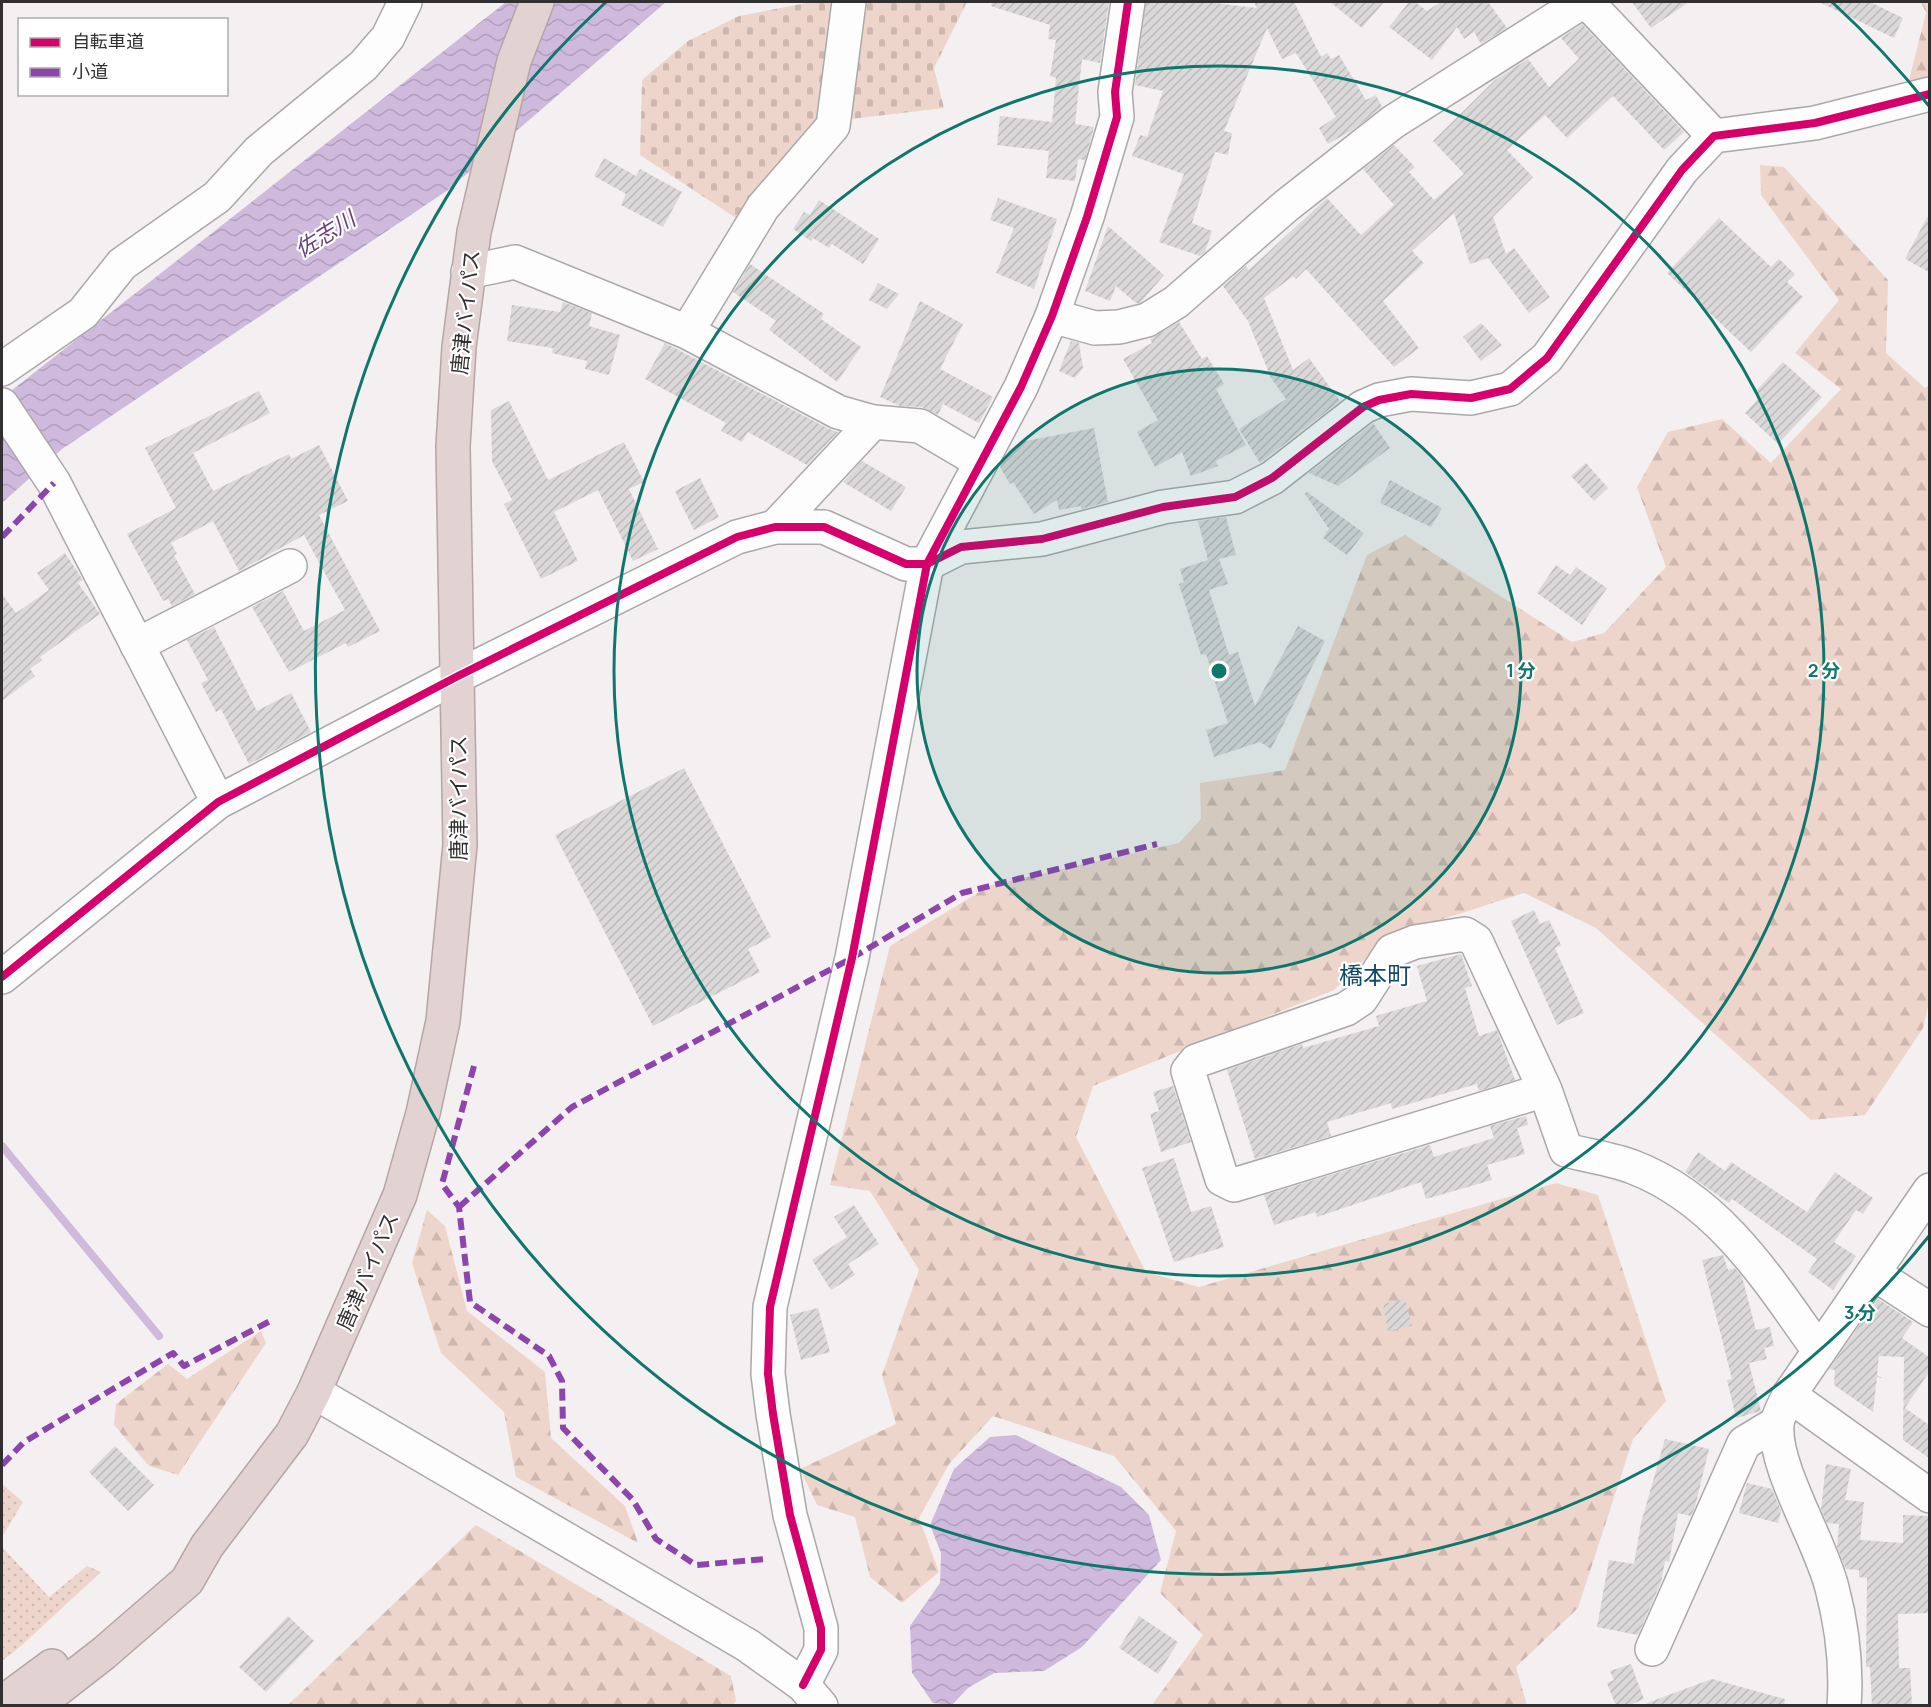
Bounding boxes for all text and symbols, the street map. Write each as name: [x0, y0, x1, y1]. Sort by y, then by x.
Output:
legend: [18, 18, 228, 96]
text: 自転車道: [72, 29, 144, 53]
text: 小道: [72, 59, 108, 83]
water label: 佐志川: [289, 203, 363, 264]
street label: 唐津バイパス: [445, 248, 485, 376]
text: 1 分: [1506, 658, 1536, 682]
text: 2 分: [1808, 658, 1840, 682]
centre of rings: [1209, 661, 1229, 681]
street label: 唐津バイパス: [444, 735, 472, 861]
district label: 橋本町: [1339, 958, 1411, 991]
street label: 唐津バイパス: [330, 1208, 404, 1334]
text: 3 分: [1844, 1300, 1876, 1324]

